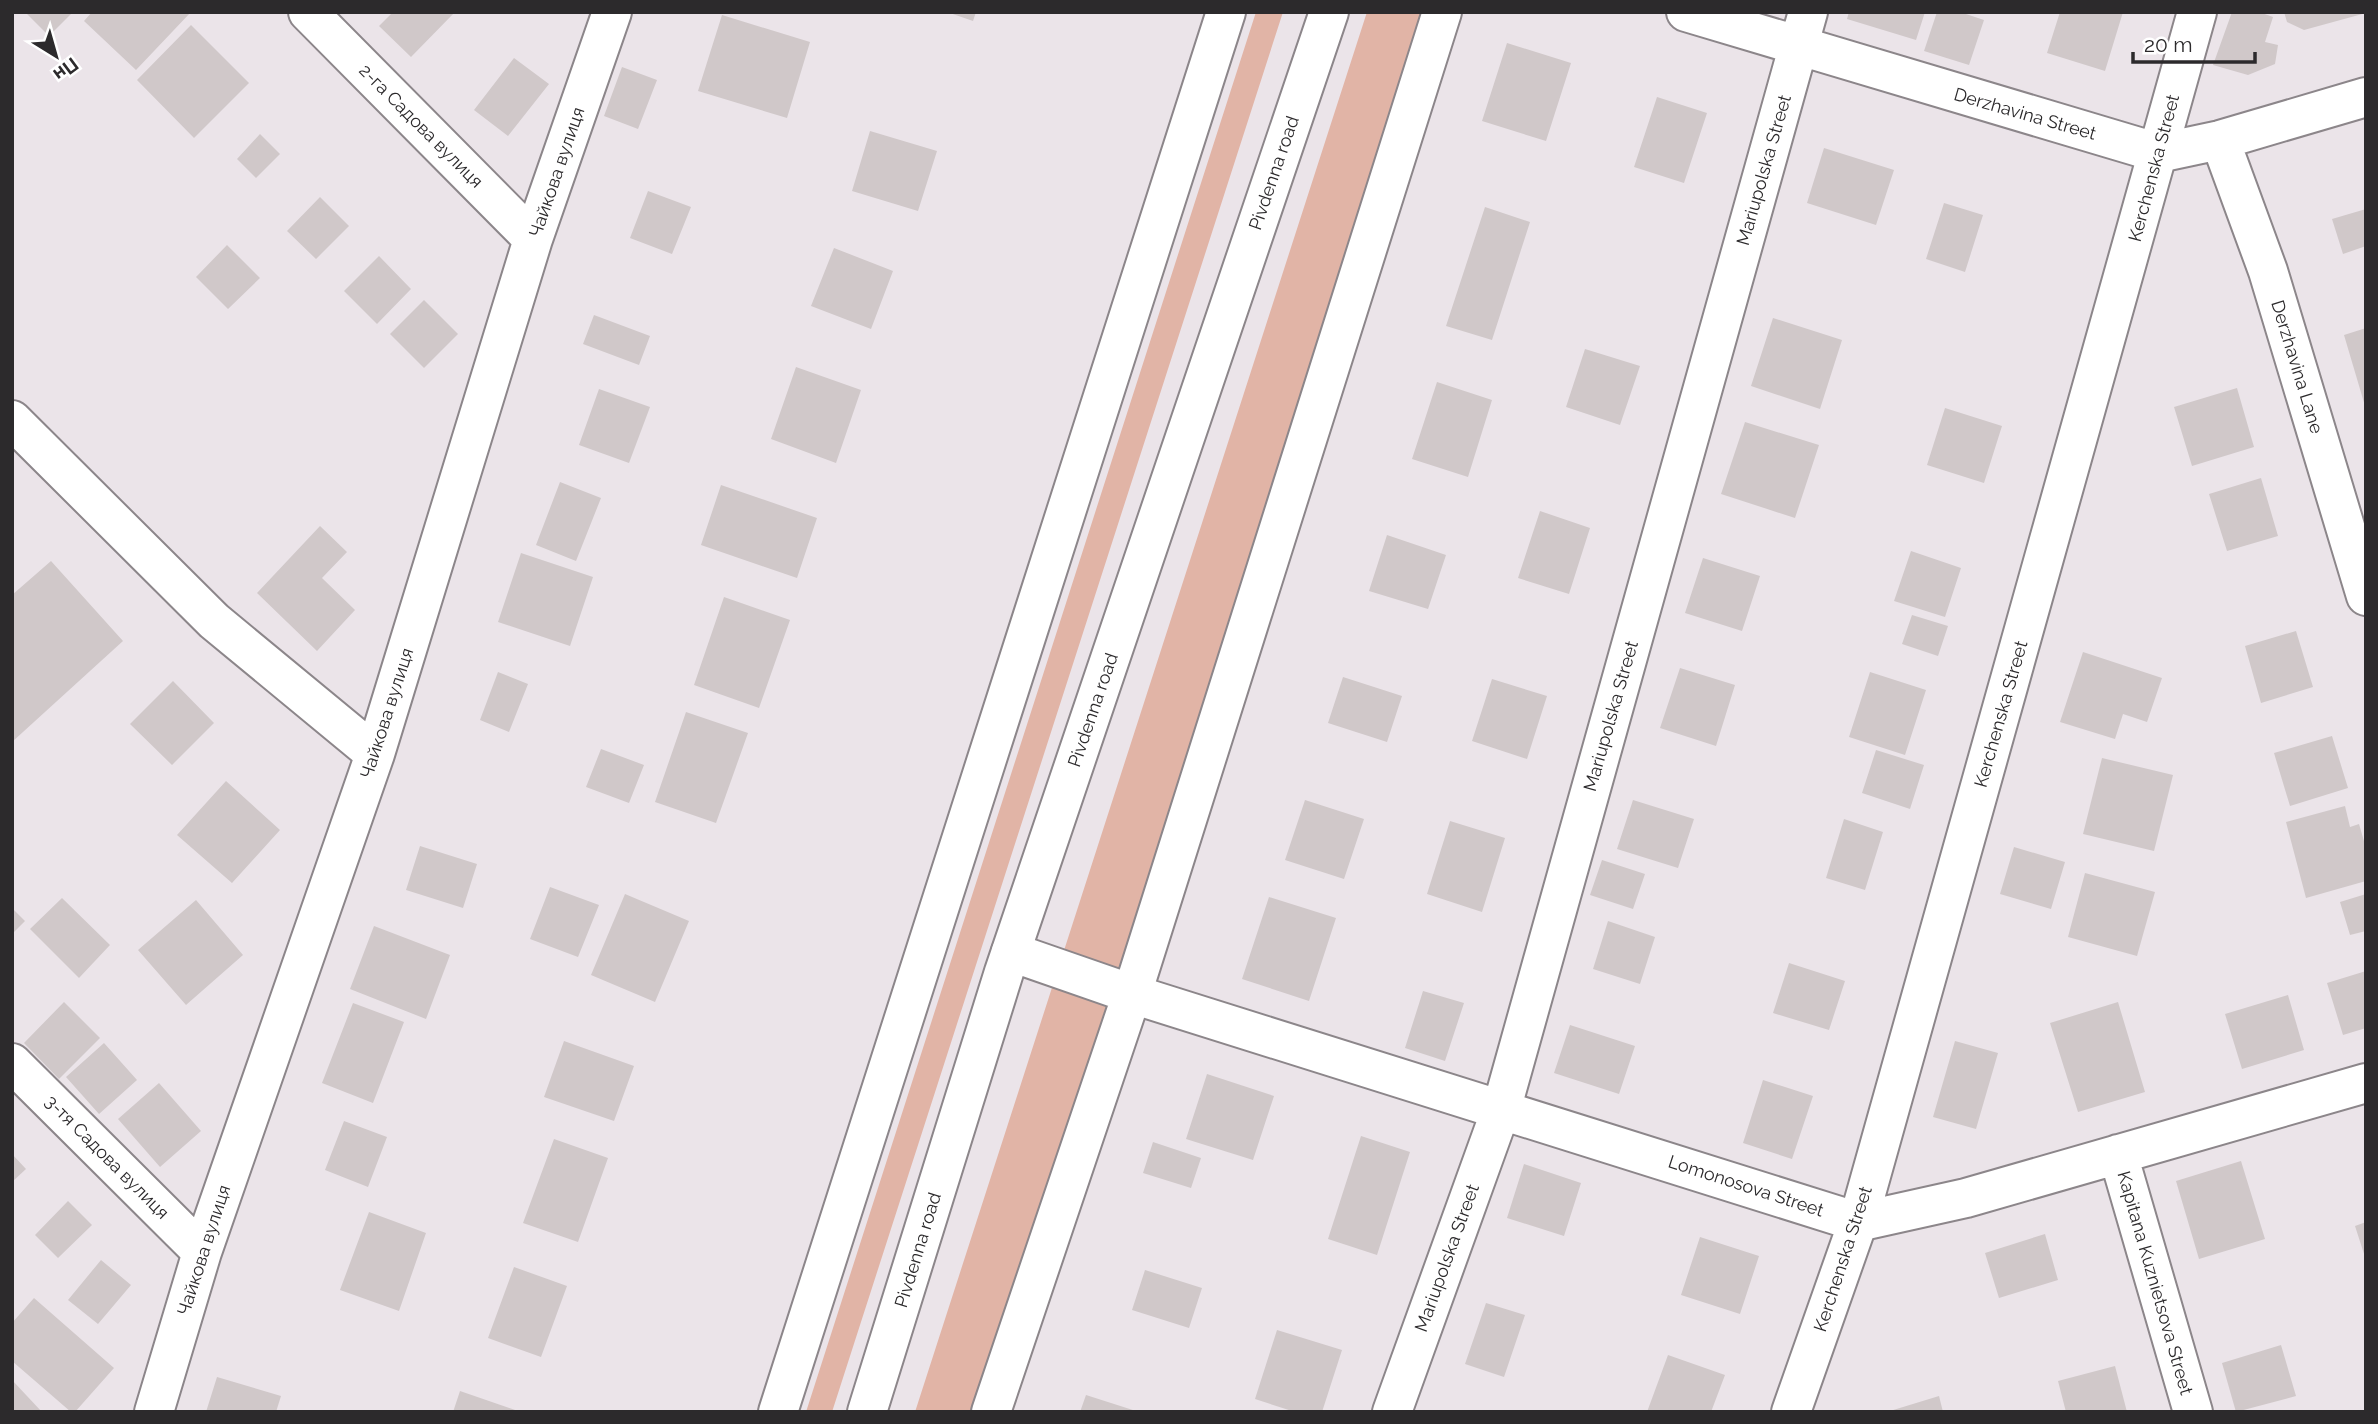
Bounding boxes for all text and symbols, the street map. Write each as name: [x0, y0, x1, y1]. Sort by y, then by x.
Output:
north arrow: [21, 21, 91, 91]
scale bar: [2133, 21, 2256, 65]
text: 20 m: [2144, 32, 2192, 57]
text: Пн: [50, 53, 83, 86]
street label: 2-га Садова вулиця: [355, 60, 487, 192]
street label: Derzhavina Street: [1952, 83, 2099, 144]
street label: Mariupolska Street: [1732, 92, 1795, 248]
street label: Kerchenska Street: [2124, 92, 2183, 244]
street label: Чайкова вулиця: [524, 104, 589, 239]
street label: Pivdenna road: [1244, 113, 1303, 233]
street label: Derzhavina Lane: [2267, 298, 2328, 437]
street label: Mariupolska Street: [1579, 638, 1642, 794]
street label: Kerchenska Street: [1970, 638, 2031, 790]
street label: Чайкова вулиця: [356, 645, 417, 781]
street label: Pivdenna road: [1063, 650, 1122, 770]
street label: 3-тя Садова вулиця: [41, 1090, 174, 1223]
street label: Lomonosova Street: [1666, 1150, 1827, 1221]
street label: Kapitana Kuznietsova Street: [2113, 1169, 2197, 1397]
street label: Mariupolska Street: [1410, 1181, 1483, 1335]
street label: Чайкова вулиця: [173, 1182, 234, 1318]
street label: Kerchenska Street: [1809, 1184, 1876, 1334]
street label: Pivdenna road: [890, 1190, 945, 1310]

